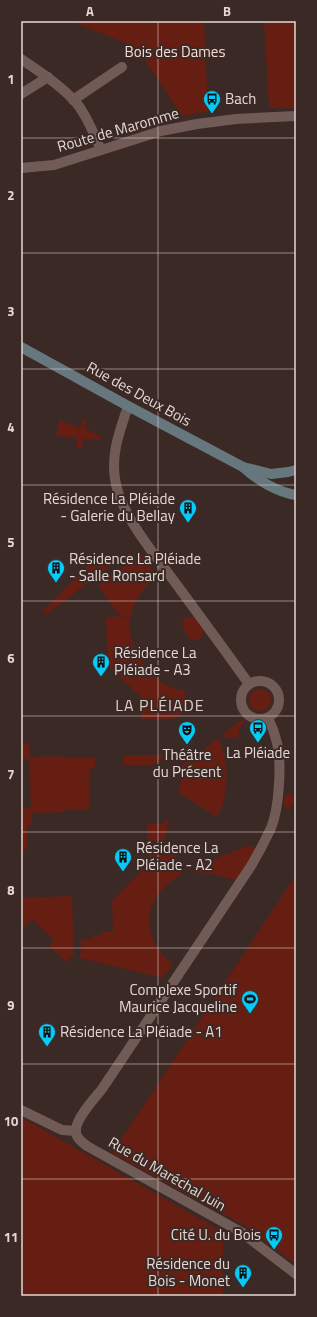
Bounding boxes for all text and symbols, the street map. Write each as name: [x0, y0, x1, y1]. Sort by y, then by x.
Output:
text: A: [86, 1, 94, 21]
text: B: [223, 1, 231, 21]
park label: Bois des Dames: [125, 40, 225, 63]
text: 1: [7, 69, 15, 89]
place label: Bach: [225, 87, 256, 110]
bus stop icon: Bach: [202, 89, 222, 114]
street label: Route de Maromme: [54, 101, 181, 158]
text: 2: [7, 185, 15, 205]
text: 3: [7, 301, 15, 321]
street label: Rue des Deux Bois: [83, 355, 196, 432]
text: 4: [7, 417, 15, 437]
place label: Résidence La Pléiade - Galerie du Bellay: [43, 487, 175, 527]
building icon: Résidence La Pléiade - Galerie du Bellay: [178, 498, 198, 523]
text: 5: [7, 532, 15, 552]
place label: Résidence La Pléiade - Salle Ronsard: [69, 547, 201, 587]
building icon: Résidence La Pléiade - Salle Ronsard: [46, 558, 66, 583]
place label: Résidence La Pléiade - A3: [114, 641, 197, 681]
text: 6: [7, 648, 15, 668]
building icon: Résidence La Pléiade - A3: [91, 652, 111, 677]
district label: LA PLÉIADE: [115, 693, 205, 717]
bus stop icon: La Pléiade: [248, 718, 268, 743]
theatre icon: Théâtre du Présent: [177, 720, 197, 745]
place label: La Pléiade: [226, 741, 290, 764]
place label: Théâtre du Présent: [153, 743, 222, 783]
text: 7: [7, 764, 15, 784]
place label: Résidence La Pléiade - A2: [136, 836, 219, 876]
building icon: Résidence La Pléiade - A2: [113, 847, 133, 872]
text: 8: [7, 880, 15, 900]
place label: Complexe Sportif Maurice Jacqueline: [119, 978, 237, 1018]
sports icon: Complexe Sportif Maurice Jacqueline: [240, 989, 260, 1014]
text: 9: [7, 995, 15, 1015]
place label: Résidence La Pléiade - A1: [60, 1020, 223, 1043]
building icon: Résidence La Pléiade - A1: [37, 1022, 57, 1047]
text: 10: [4, 1111, 18, 1131]
street label: Rue du Maréchal Juin: [104, 1130, 230, 1217]
place label: Cité U. du Bois: [171, 1223, 261, 1246]
bus stop icon: Cité U. du Bois: [264, 1225, 284, 1250]
text: 11: [4, 1227, 18, 1247]
place label: Résidence du Bois - Monet: [146, 1252, 231, 1292]
building icon: Résidence du Bois - Monet: [233, 1263, 253, 1288]

